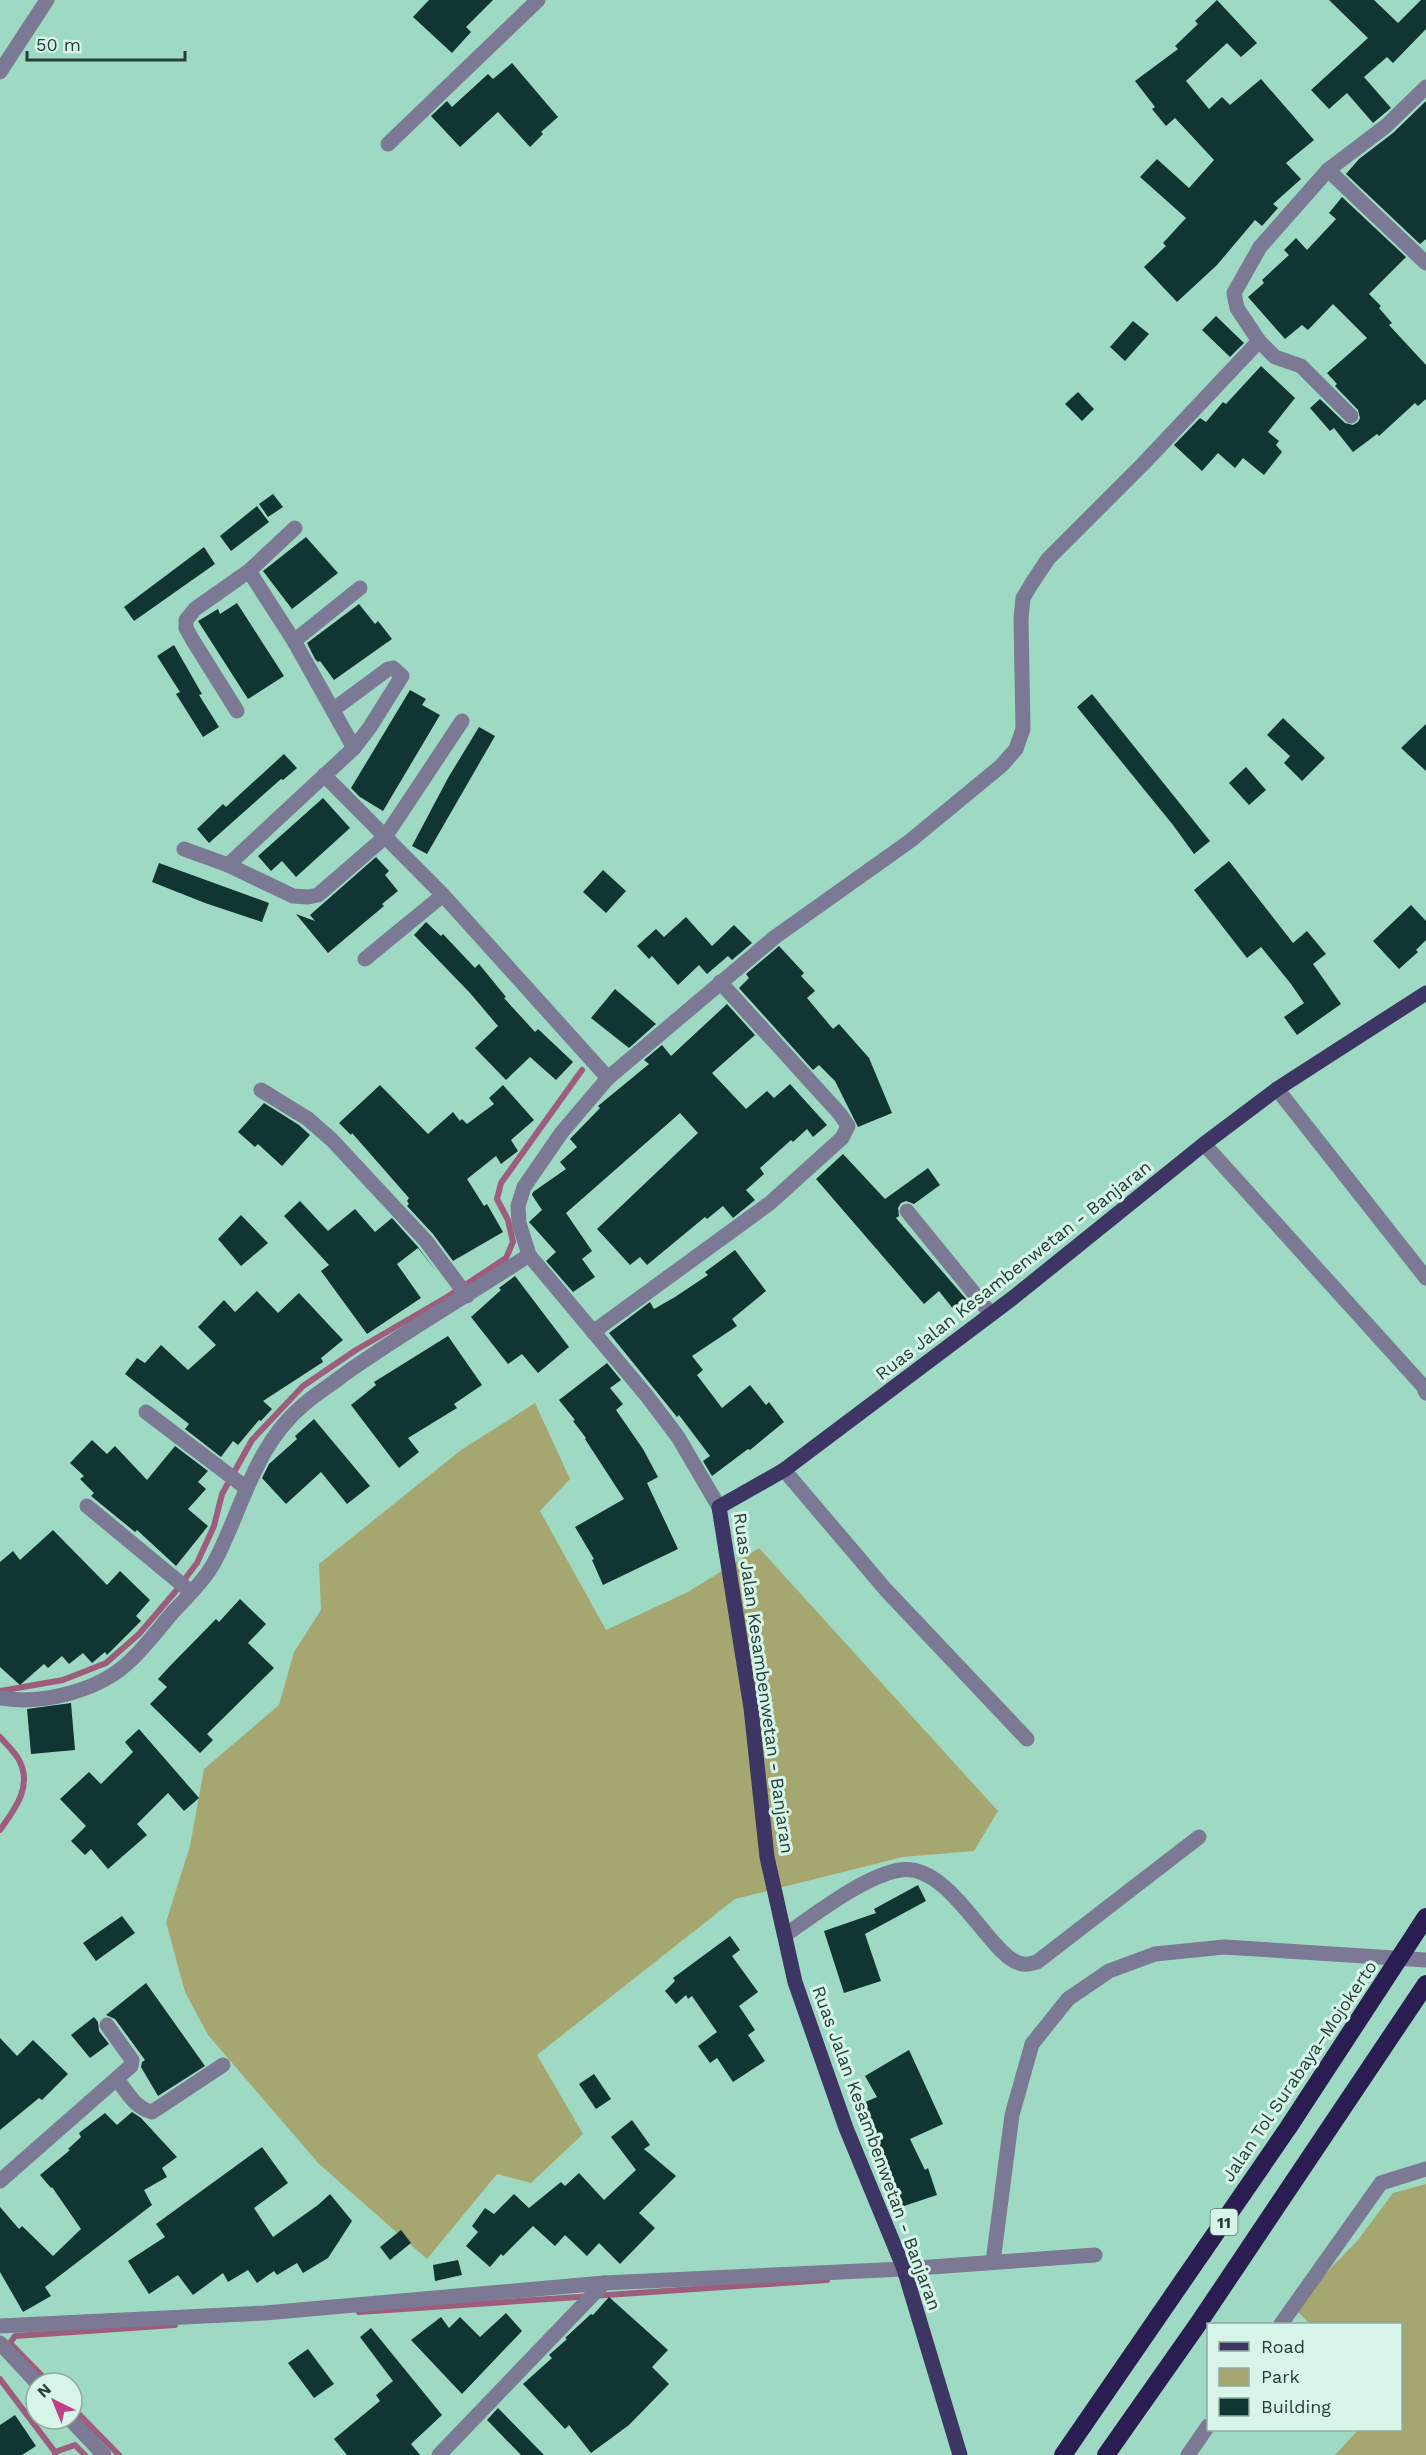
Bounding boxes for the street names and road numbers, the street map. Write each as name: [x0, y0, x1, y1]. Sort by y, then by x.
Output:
street label: Ruas Jalan Kesambenwetan - Banjaran: [871, 1156, 1155, 1384]
street label: Ruas Jalan Kesambenwetan - Banjaran: [730, 1511, 798, 1855]
street label: Jalan Tol Surabaya–Mojokerto: [1217, 1957, 1381, 2185]
street label: Ruas Jalan Kesambenwetan - Banjaran: [808, 1983, 946, 2313]
road number: 11: [1210, 2209, 1238, 2235]

